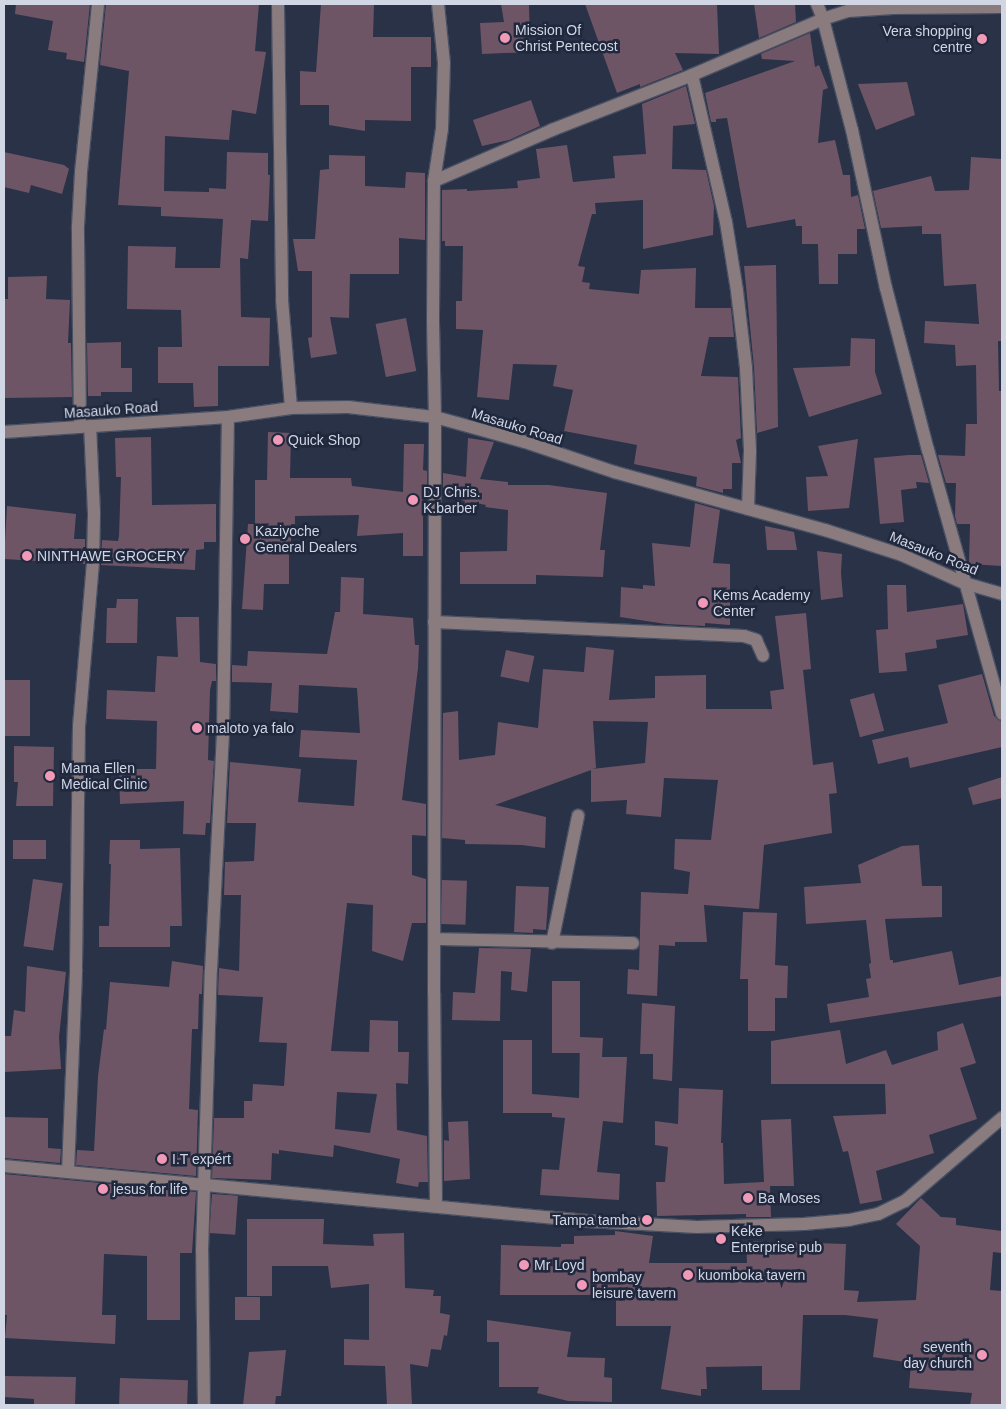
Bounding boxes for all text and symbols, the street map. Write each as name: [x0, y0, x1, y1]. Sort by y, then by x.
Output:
place label: Mission Of Christ Pentecost: [515, 22, 618, 54]
place label: Vera shopping centre: [882, 23, 972, 56]
marker: Mission Of Christ Pentecost: [499, 32, 511, 44]
marker: Vera shopping centre: [976, 33, 988, 45]
street label: Masauko Road: [63, 398, 159, 422]
street label: Masauko Road: [470, 404, 564, 448]
place label: Quick Shop: [288, 432, 360, 448]
marker: Quick Shop: [272, 434, 284, 446]
place label: DJ Chris. K.barber: [423, 484, 481, 516]
marker: DJ Chris. K.barber: [407, 494, 419, 506]
place label: Kaziyoche General Dealers: [255, 523, 357, 556]
street label: Masauko Road: [887, 528, 981, 578]
marker: Kaziyoche General Dealers: [239, 533, 251, 545]
place label: NINTHAWE GROCERY: [37, 548, 186, 564]
marker: NINTHAWE GROCERY: [21, 550, 33, 562]
place label: Kems Academy Center: [713, 587, 811, 620]
marker: Kems Academy Center: [697, 597, 709, 609]
place label: maloto ya falo: [207, 720, 294, 736]
marker: maloto ya falo: [191, 722, 203, 734]
place label: Mama Ellen Medical Clinic: [61, 760, 147, 792]
marker: Mama Ellen Medical Clinic: [43, 769, 57, 783]
place label: I.T expért: [172, 1151, 231, 1167]
marker: I.T expért: [156, 1153, 168, 1165]
place label: jesus for life: [113, 1181, 188, 1197]
marker: jesus for life: [97, 1183, 109, 1195]
place label: Ba Moses: [758, 1190, 820, 1206]
marker: Ba Moses: [742, 1192, 754, 1204]
place label: Tampa tamba: [552, 1212, 637, 1228]
marker: Tampa tamba: [641, 1214, 653, 1226]
place label: Keke Enterprise pub: [731, 1223, 822, 1256]
marker: Keke Enterprise pub: [715, 1233, 727, 1245]
place label: Mr Loyd: [534, 1257, 585, 1273]
marker: Mr Loyd: [518, 1259, 530, 1271]
place label: kuomboka tavern: [698, 1267, 805, 1283]
place label: bombay leisure tavern: [592, 1269, 676, 1302]
marker: kuomboka tavern: [682, 1269, 694, 1281]
marker: bombay leisure tavern: [576, 1279, 588, 1291]
place label: seventh day church: [904, 1339, 972, 1371]
marker: seventh day church: [976, 1349, 988, 1361]

